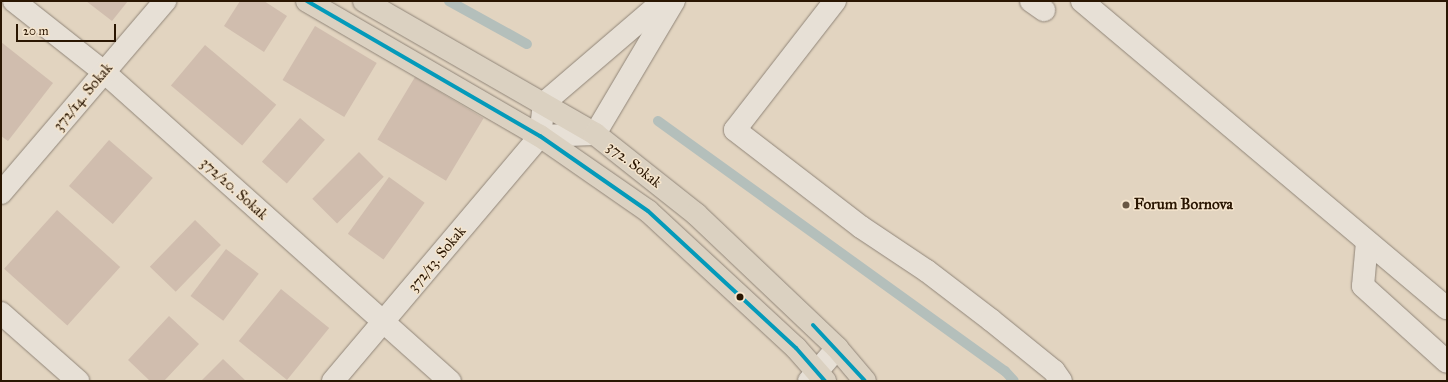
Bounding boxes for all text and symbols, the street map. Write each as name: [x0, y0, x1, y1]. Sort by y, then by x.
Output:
scale bar: [18, 16, 118, 42]
text: 20 m: [23, 24, 49, 38]
street label: 372/14. Sokak: [49, 59, 117, 135]
street label: 372. Sokak: [603, 138, 665, 192]
street label: 372/20. Sokak: [197, 154, 271, 224]
place label: Forum Bornova: [1134, 196, 1233, 214]
marker: Forum Bornova: [1121, 200, 1131, 210]
street label: 372/13. Sokak: [404, 222, 470, 296]
unlabelled marker: [735, 292, 745, 302]

